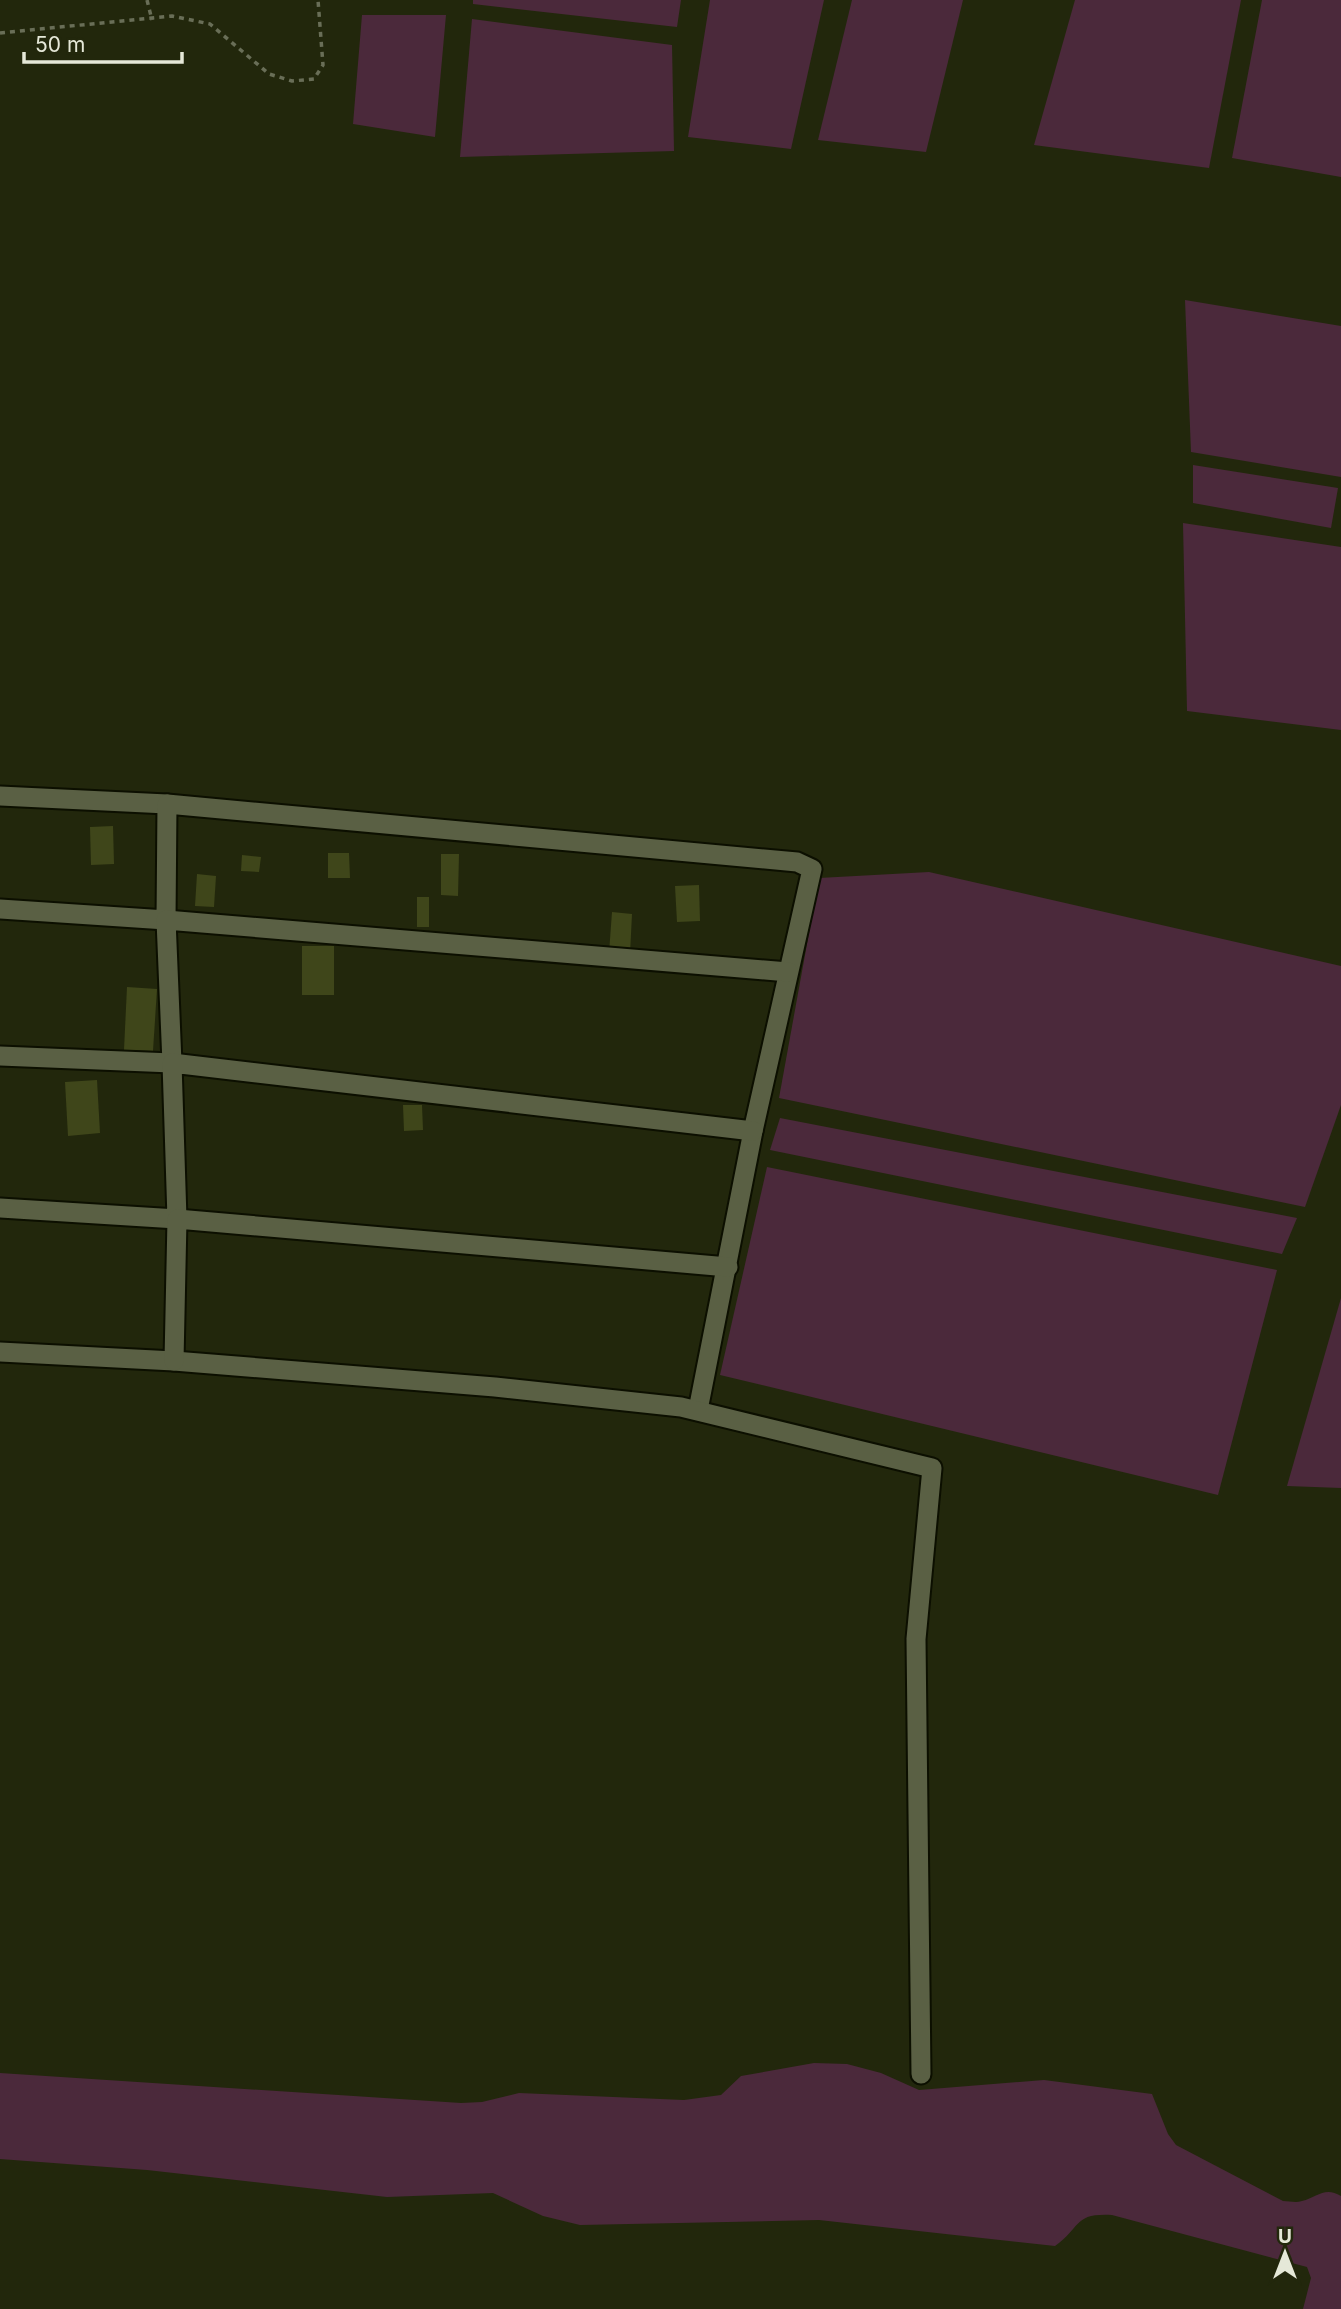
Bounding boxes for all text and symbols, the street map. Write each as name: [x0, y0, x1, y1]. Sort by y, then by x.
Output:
scale bar: [24, 21, 182, 65]
text: 50 m: [35, 32, 85, 57]
north arrow: [1250, 2218, 1320, 2288]
text: U: [1278, 2225, 1292, 2248]

